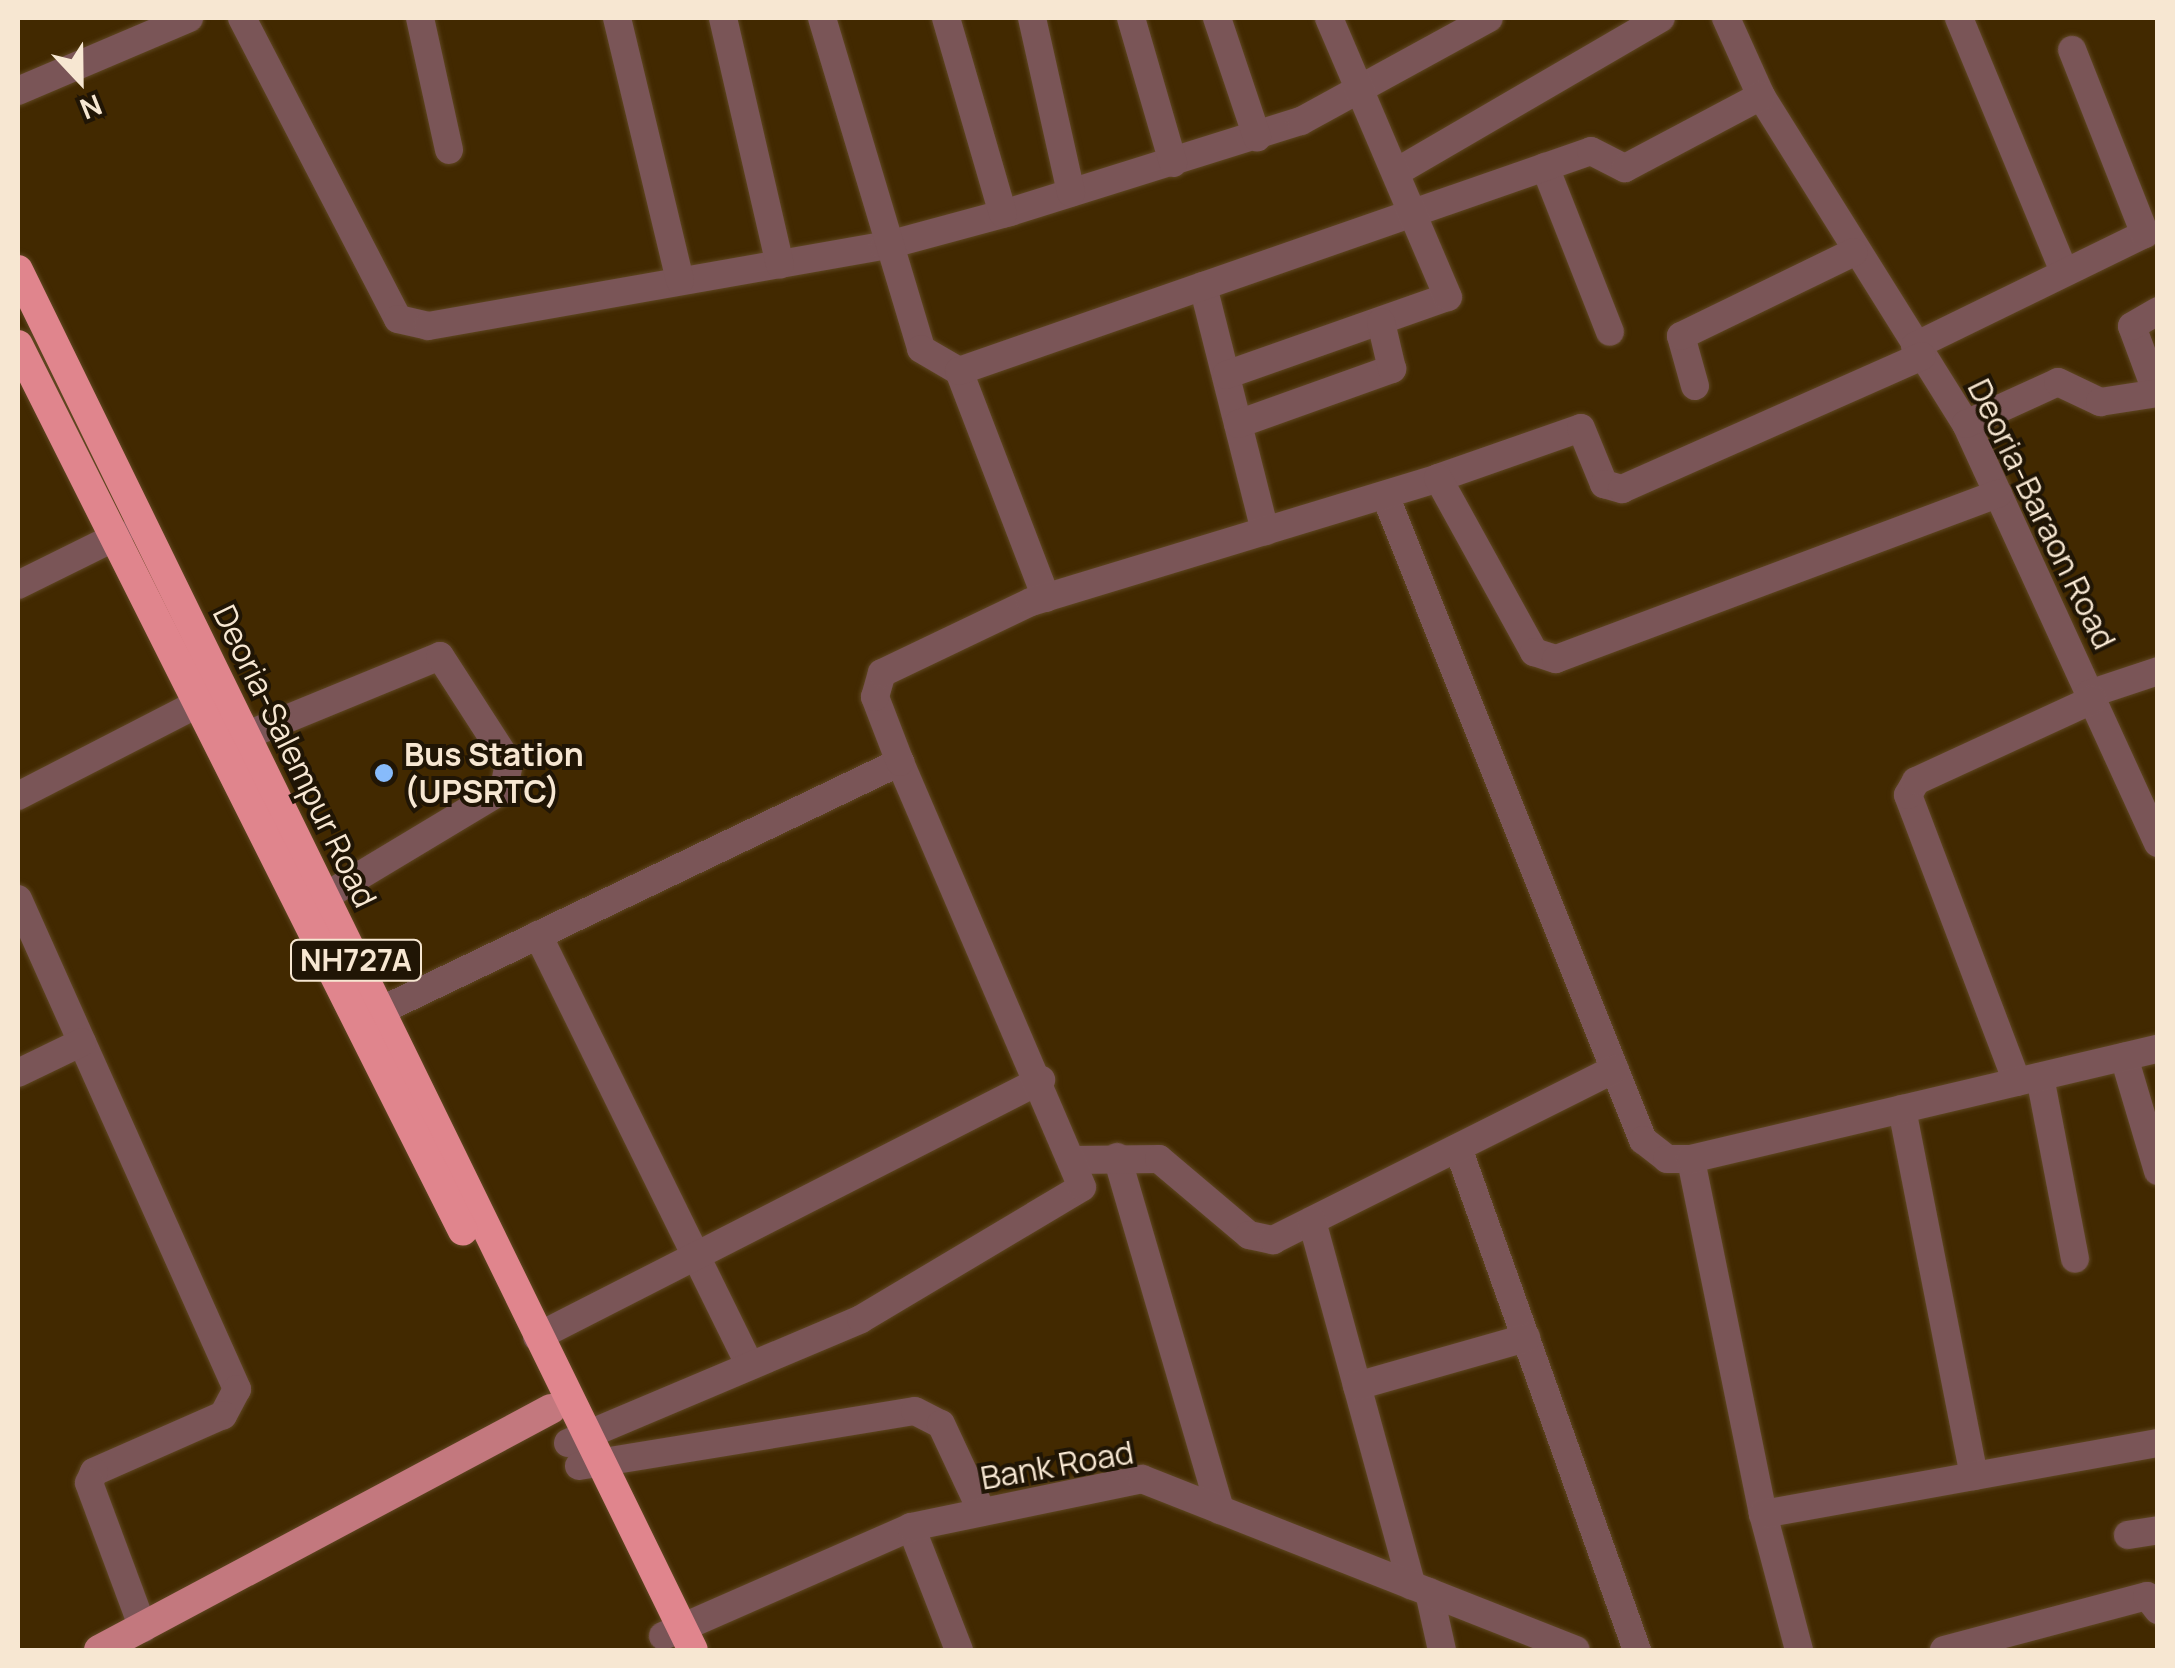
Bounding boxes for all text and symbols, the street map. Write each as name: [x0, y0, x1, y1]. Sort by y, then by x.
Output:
north arrow: [30, 30, 130, 130]
text: N: [75, 86, 108, 129]
street label: Deoria-Baraon Road: [1960, 373, 2124, 655]
street label: Deoria-Salempur Road: [205, 599, 385, 913]
place label: Bus Station (UPSRTC): [404, 736, 584, 811]
marker: Bus Station (UPSRTC): [373, 762, 395, 784]
road number: NH727A: [288, 935, 424, 985]
street label: Bank Road: [978, 1433, 1136, 1497]

